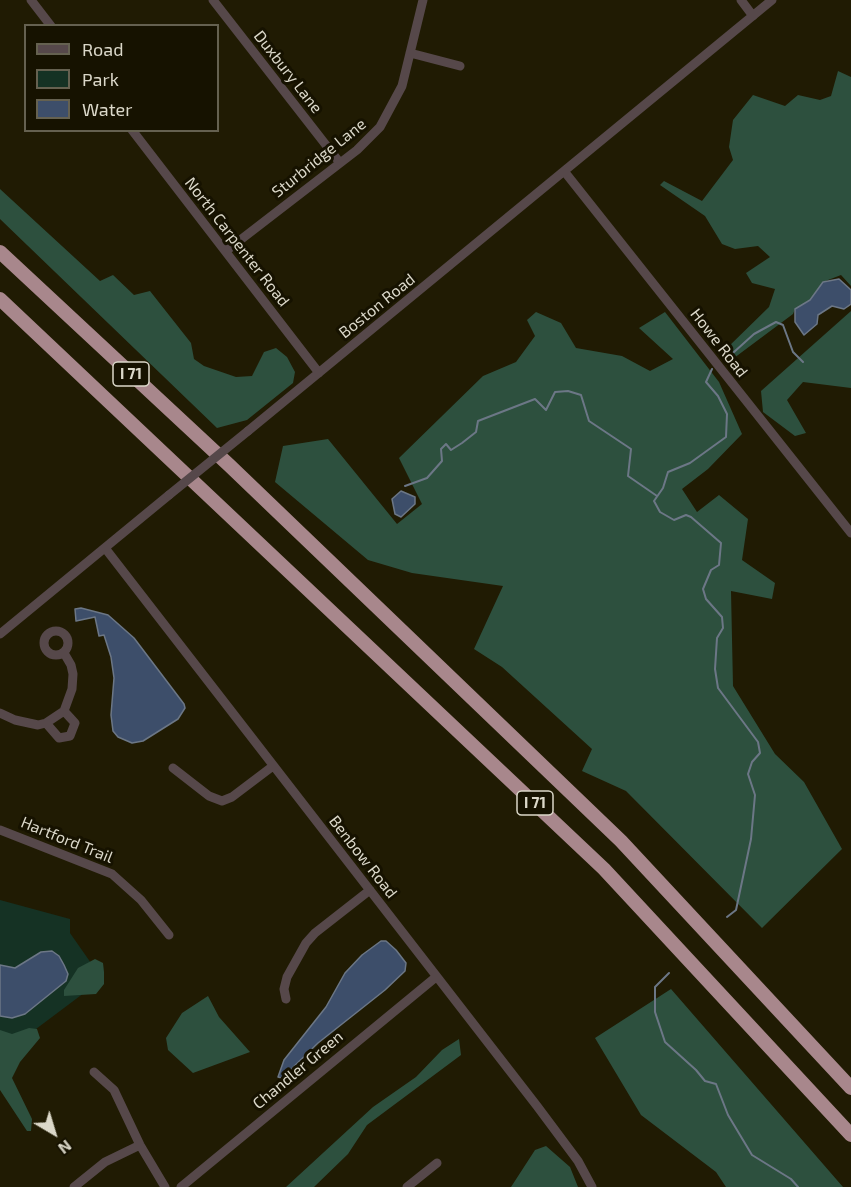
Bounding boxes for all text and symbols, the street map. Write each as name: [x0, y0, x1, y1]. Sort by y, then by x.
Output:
legend: [24, 24, 219, 132]
street label: Duxbury Lane: [250, 27, 326, 117]
text: Road: [82, 38, 123, 60]
text: Park: [82, 68, 119, 90]
text: Water: [82, 98, 132, 120]
street label: Sturbridge Lane: [268, 114, 370, 202]
street label: North Carpenter Road: [181, 174, 293, 310]
street label: Boston Road: [335, 270, 419, 342]
street label: Howe Road: [686, 305, 752, 381]
road number: I 71: [113, 362, 149, 386]
road number: I 71: [517, 791, 553, 815]
street label: Benbow Road: [325, 812, 401, 902]
street label: Hartford Trail: [18, 813, 116, 867]
street label: Chandler Green: [249, 1027, 347, 1113]
north arrow: [24, 1103, 84, 1163]
text: N: [55, 1137, 76, 1159]

